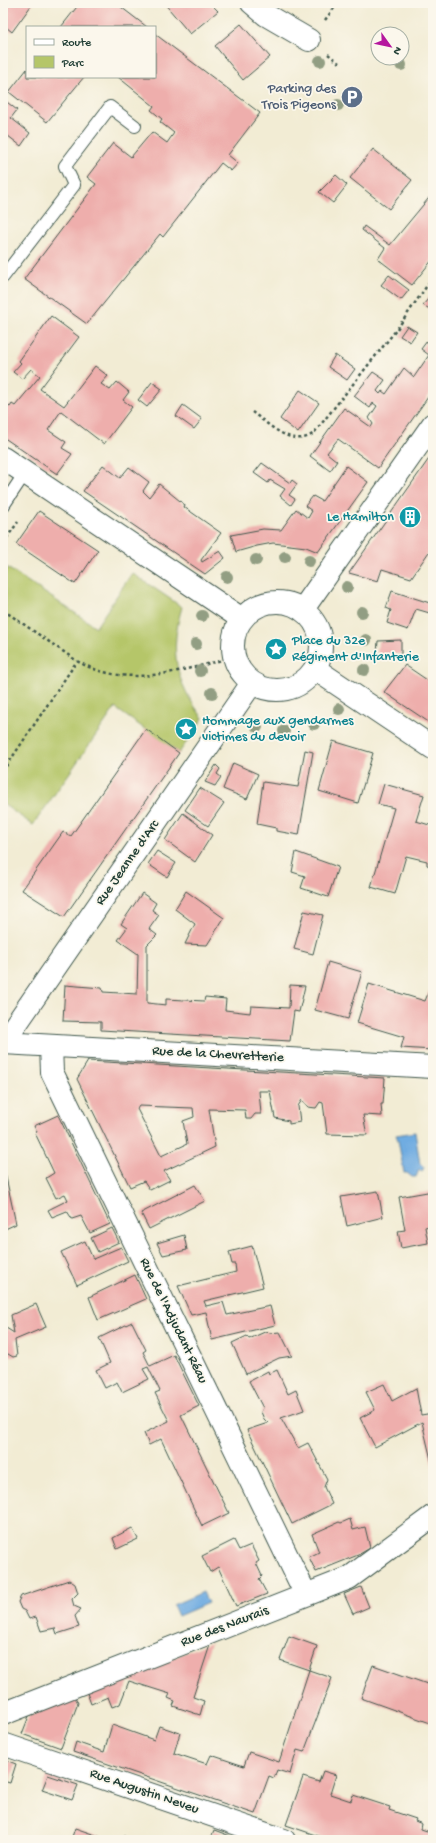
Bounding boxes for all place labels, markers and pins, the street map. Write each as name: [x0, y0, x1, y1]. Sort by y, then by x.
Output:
place label: Parking des Trois Pigeons: [261, 81, 337, 114]
parking icon: Parking des Trois Pigeons: [339, 84, 365, 110]
building icon: Le Hamilton: [397, 504, 423, 530]
place label: Le Hamilton: [327, 509, 394, 526]
place label: Place du 32e Régiment d'Infanterie: [291, 633, 420, 666]
place icon: Place du 32e Régiment d'Infanterie: [263, 636, 289, 662]
place label: Hommage aux gendarmes victimes du devoir: [202, 713, 354, 746]
place icon: Hommage aux gendarmes victimes du devoir: [173, 716, 199, 742]

